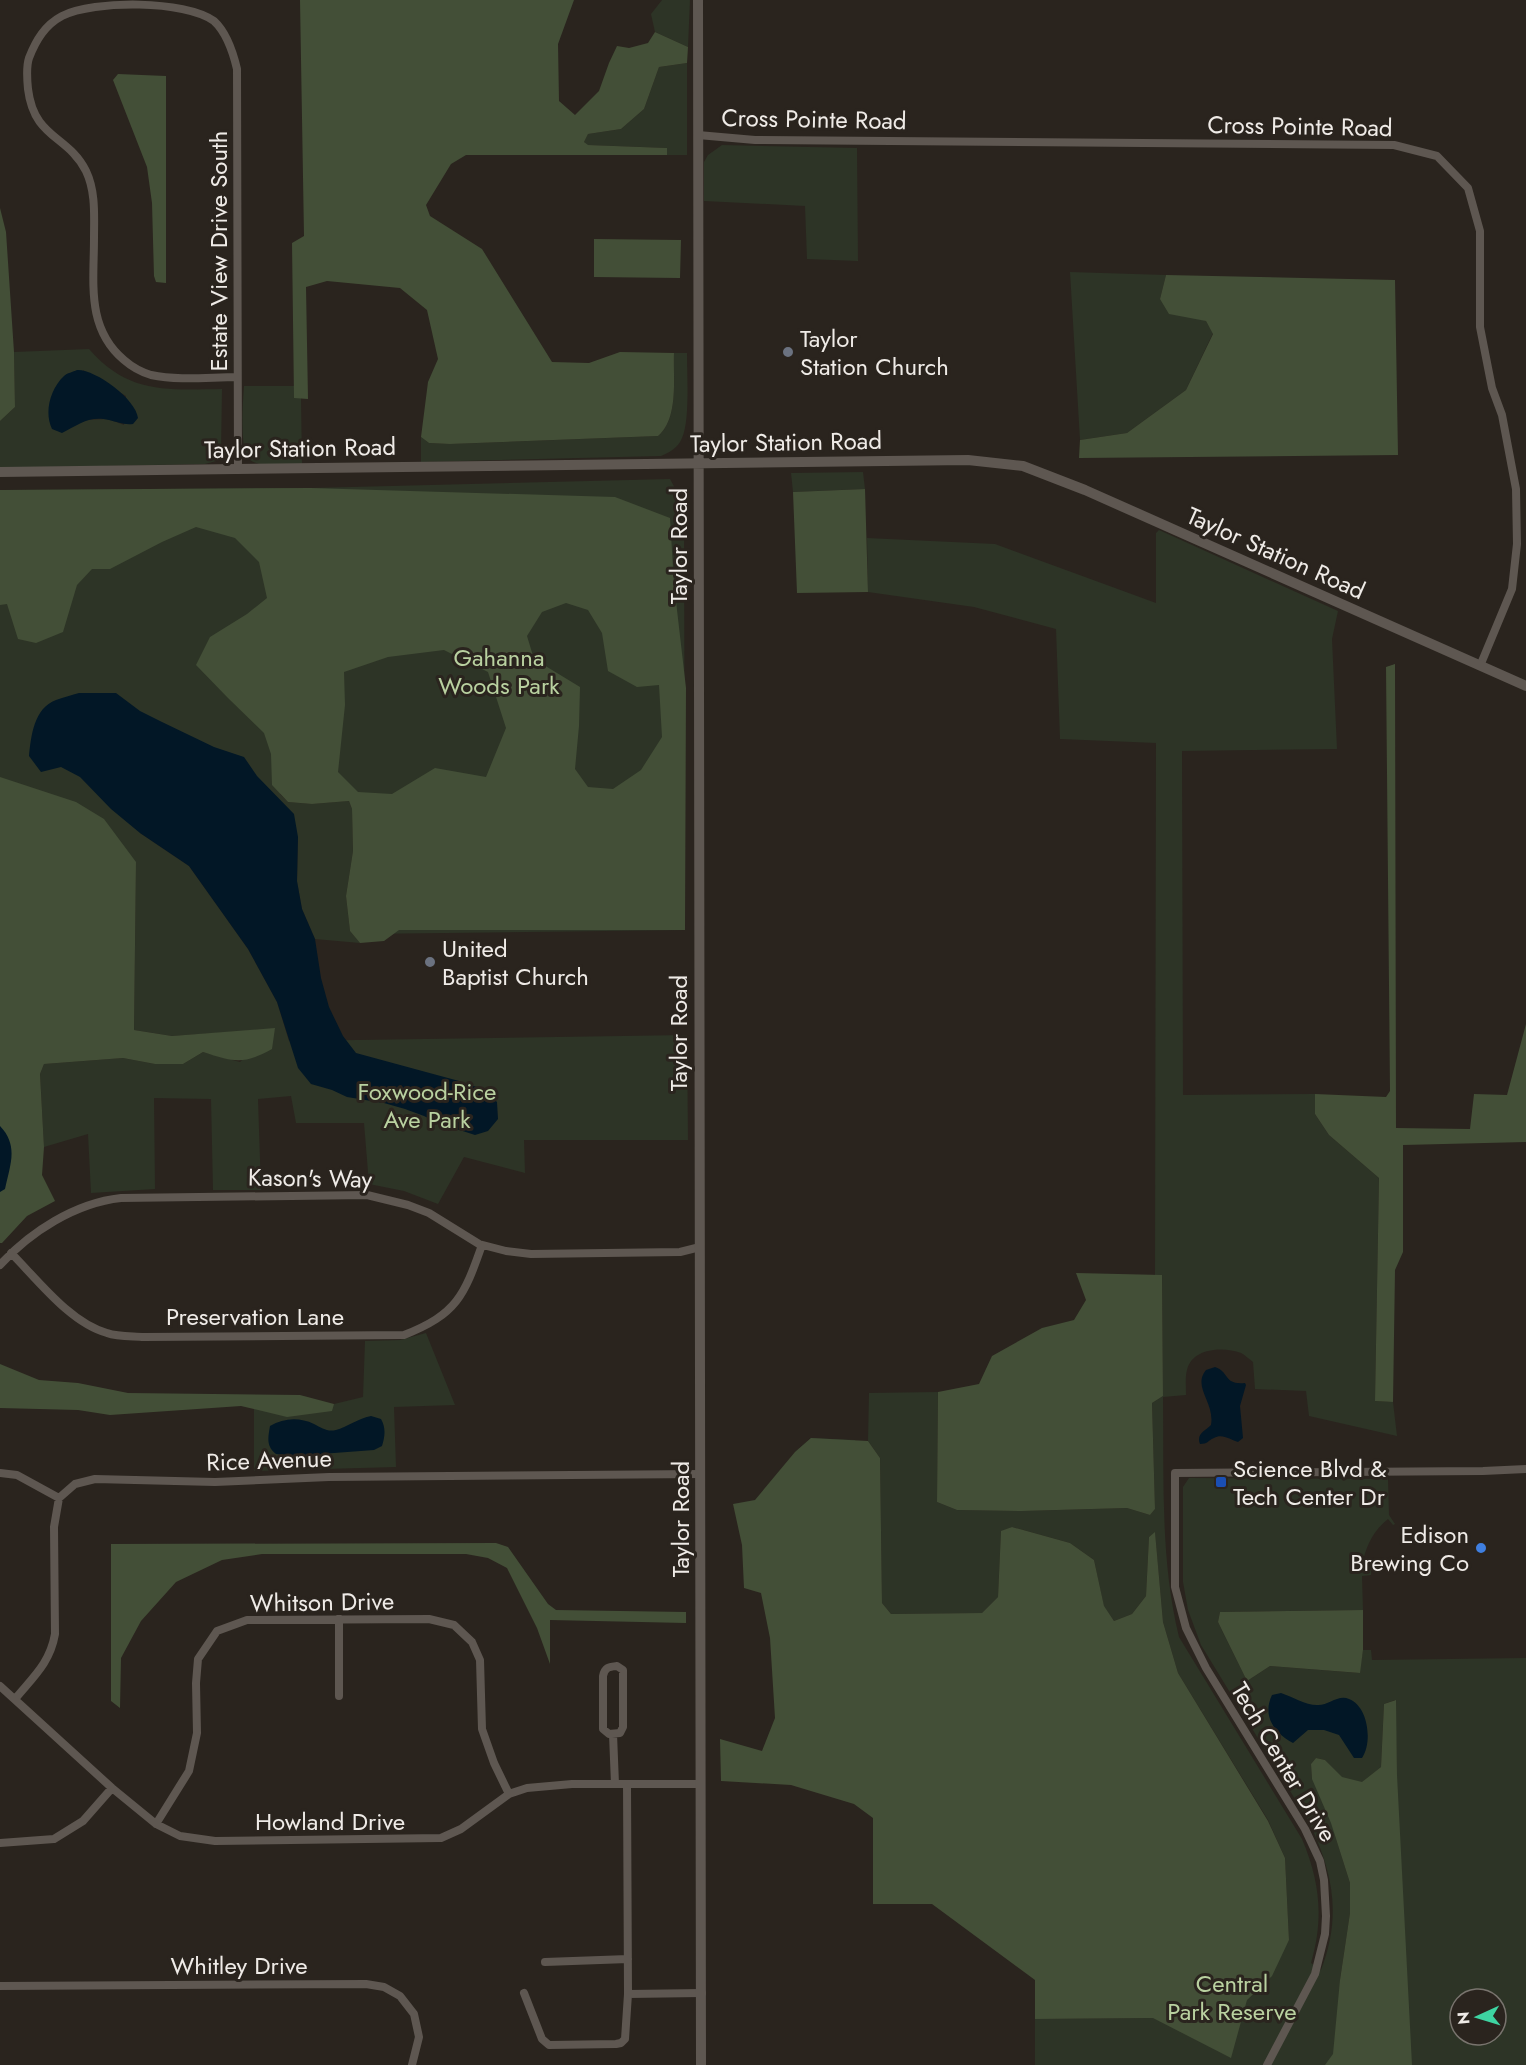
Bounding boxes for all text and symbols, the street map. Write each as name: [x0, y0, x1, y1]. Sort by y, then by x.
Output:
street label: Cross Pointe Road: [721, 100, 907, 138]
street label: Cross Pointe Road: [1207, 107, 1393, 145]
street label: Estate View Drive South: [201, 131, 236, 371]
place label: Taylor Station Church: [800, 321, 949, 384]
marker: Taylor Station Church: [781, 345, 795, 359]
street label: Taylor Station Road: [690, 423, 882, 461]
street label: Taylor Station Road: [204, 429, 396, 467]
street label: Taylor Road: [661, 488, 696, 604]
street label: Taylor Station Road: [1181, 498, 1371, 608]
park label: Gahanna Woods Park: [438, 640, 560, 703]
place label: United Baptist Church: [442, 931, 589, 994]
marker: United Baptist Church: [423, 955, 437, 969]
street label: Taylor Road: [661, 975, 696, 1091]
park label: Foxwood-Rice Ave Park: [358, 1074, 496, 1137]
street label: Kason's Way: [247, 1159, 373, 1197]
street label: Preservation Lane: [166, 1299, 344, 1334]
street label: Rice Avenue: [206, 1440, 332, 1480]
place label: Science Blvd & Tech Center Dr: [1233, 1451, 1386, 1514]
street label: Taylor Road: [663, 1461, 698, 1577]
marker: Science Blvd & Tech Center Dr: [1214, 1475, 1228, 1489]
place label: Edison Brewing Co: [1350, 1517, 1469, 1580]
marker: Edison Brewing Co: [1474, 1541, 1488, 1555]
street label: Whitson Drive: [250, 1583, 394, 1621]
street label: Tech Center Drive: [1222, 1676, 1346, 1848]
street label: Howland Drive: [255, 1804, 405, 1839]
street label: Whitley Drive: [171, 1948, 308, 1983]
park label: Central Park Reserve: [1167, 1966, 1297, 2029]
north arrow: [1448, 1987, 1508, 2047]
text: N: [1452, 2011, 1475, 2025]

